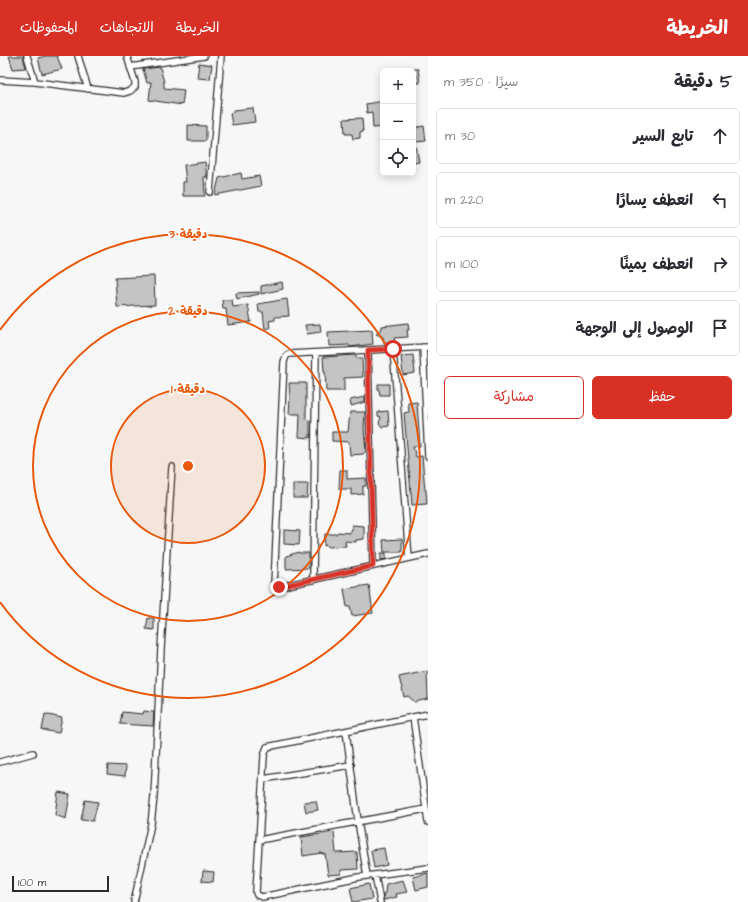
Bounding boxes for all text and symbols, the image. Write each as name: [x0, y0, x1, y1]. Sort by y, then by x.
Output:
text: الخريطة: [666, 15, 728, 42]
text: المحفوظات: [20, 18, 78, 38]
text: الاتجاهات: [100, 18, 154, 38]
text: الخريطة: [176, 18, 219, 38]
map controls: [380, 68, 416, 176]
button: +: [380, 68, 416, 104]
text: 5 دقيقة: [674, 70, 732, 94]
text: سيرًا · 350 m: [444, 73, 518, 91]
button: −: [380, 104, 416, 140]
icon: ahead: [709, 125, 731, 147]
text: تابع السير: [634, 126, 693, 147]
text: 30 m: [445, 127, 475, 145]
button: locate: [380, 140, 416, 176]
icon: left: [709, 189, 731, 211]
text: انعطف يسارًا: [616, 190, 693, 211]
text: 220 m: [445, 191, 483, 209]
text: 3 دقيقة: [168, 226, 208, 243]
icon: right: [709, 253, 731, 275]
text: انعطف يمينًا: [620, 254, 693, 275]
text: 100 m: [445, 255, 478, 273]
text: 2 دقيقة: [167, 303, 208, 320]
icon: arrive: [709, 317, 731, 339]
text: الوصول إلى الوجهة: [576, 318, 693, 339]
route start: [384, 340, 402, 358]
button: مشاركة: [444, 376, 584, 419]
button: حفظ: [592, 376, 732, 419]
text: 1 دقيقة: [171, 381, 205, 398]
centre of rings: [181, 459, 195, 473]
route end: [270, 578, 288, 596]
scale bar: [12, 874, 109, 893]
text: 100 m: [18, 875, 46, 890]

